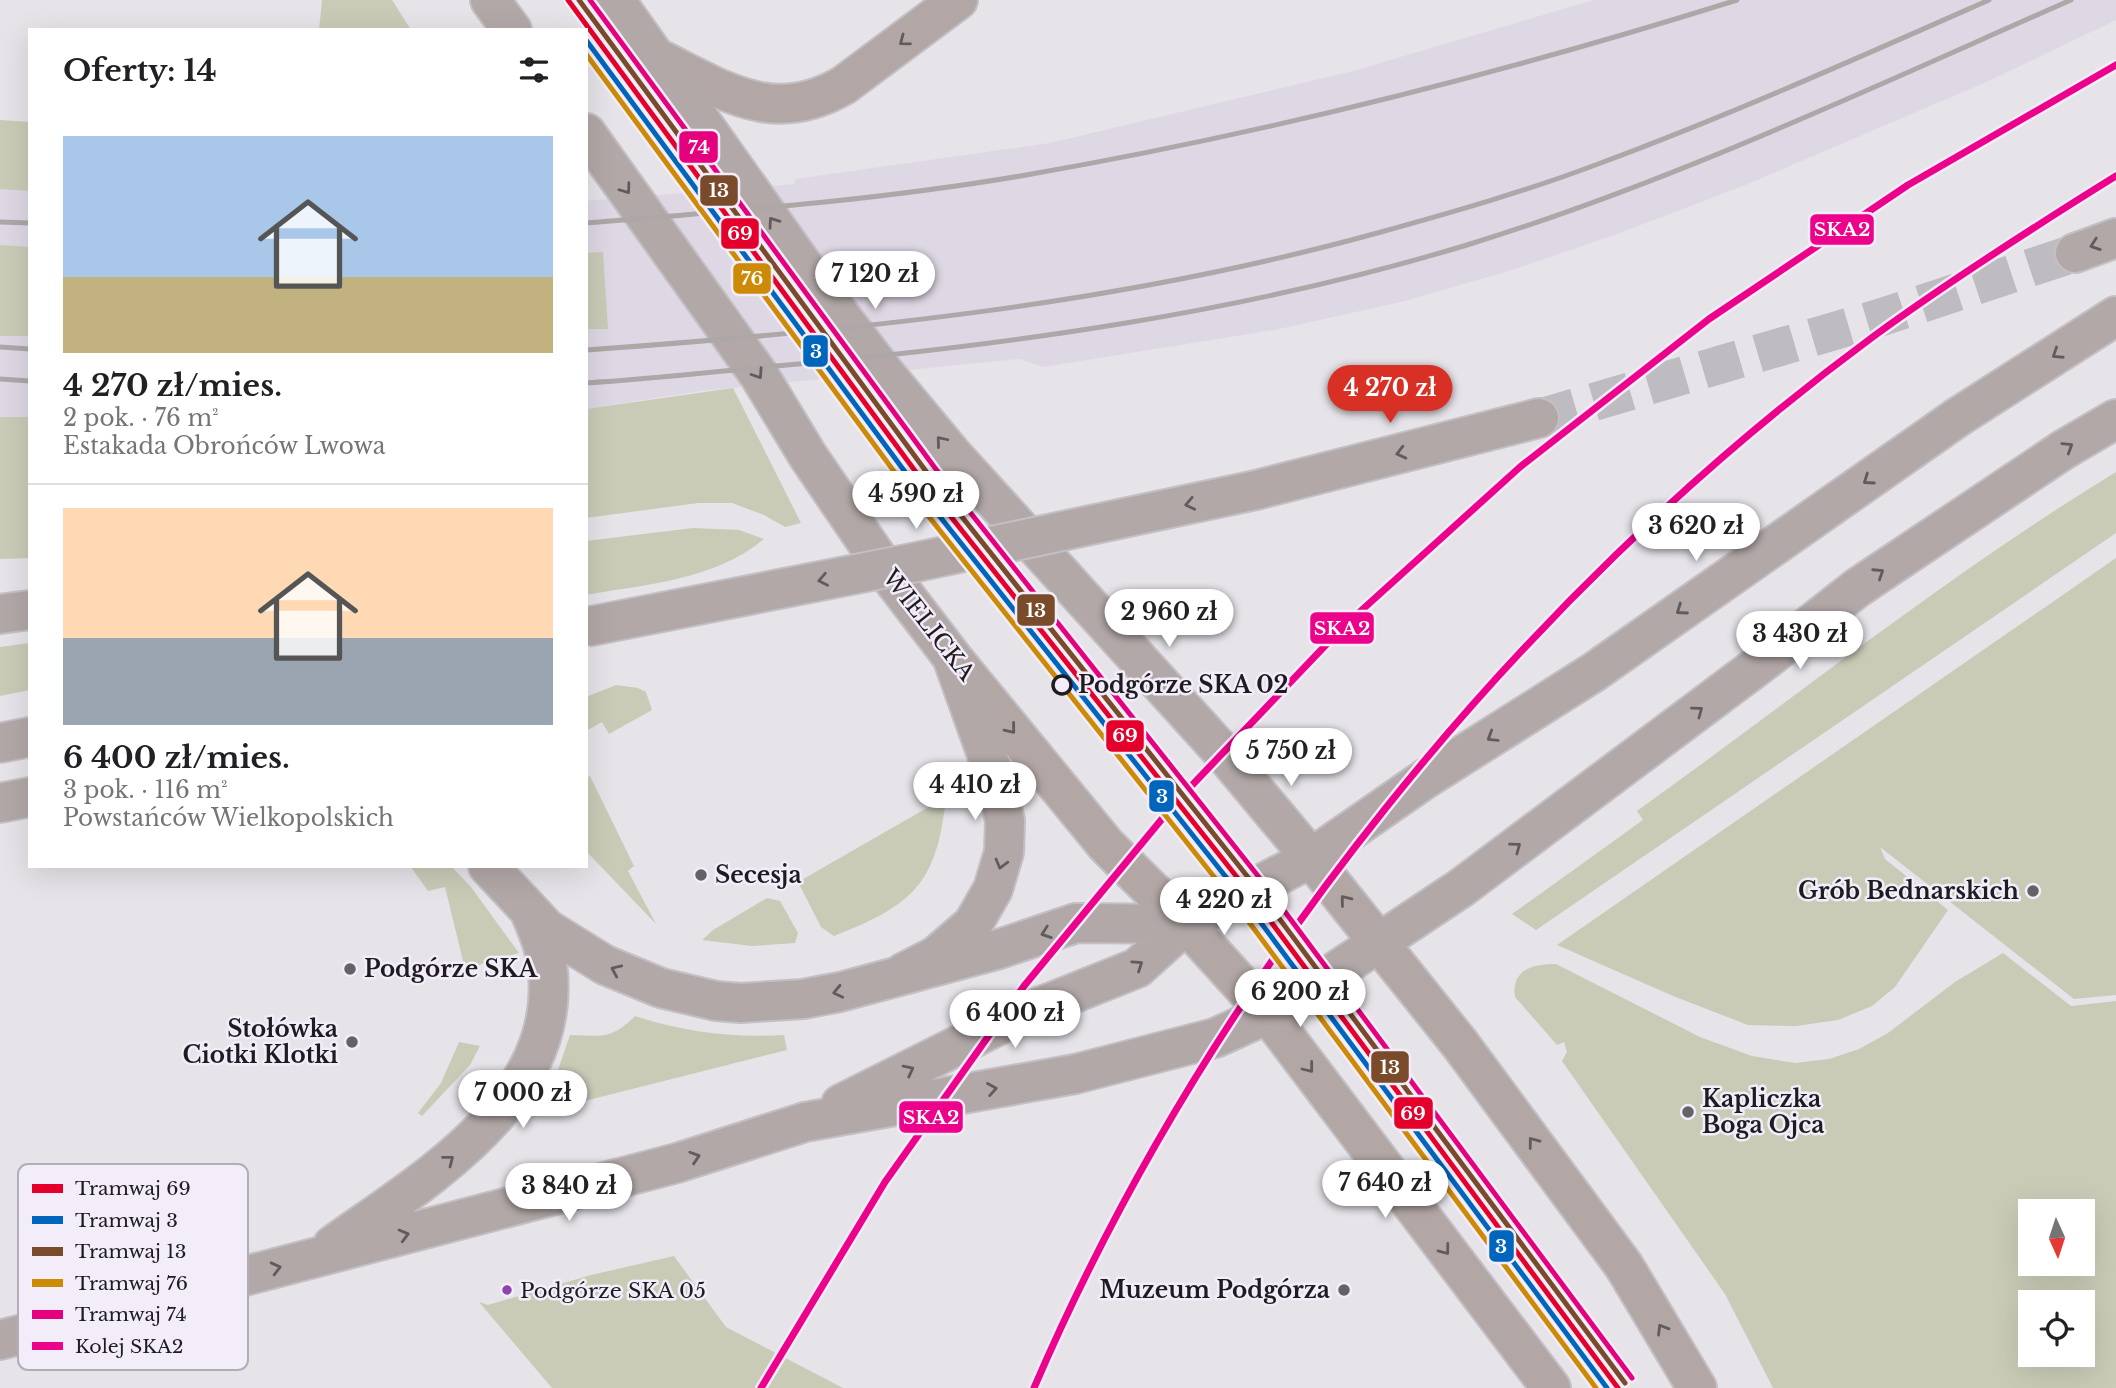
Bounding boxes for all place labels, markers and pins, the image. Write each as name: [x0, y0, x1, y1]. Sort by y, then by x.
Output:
pin: 7 120 zł: [803, 252, 947, 311]
pin: 4 270 zł: [1318, 366, 1462, 425]
pin: 4 590 zł: [844, 472, 988, 531]
pin: 3 620 zł: [1624, 504, 1768, 563]
pin: 2 960 zł: [1097, 590, 1241, 649]
pin: 3 430 zł: [1728, 612, 1872, 671]
place label: Podgórze SKA 02: [1078, 671, 1288, 699]
marker: Podgórze SKA 02: [1052, 675, 1072, 695]
pin: 5 750 zł: [1219, 728, 1363, 788]
pin: 4 410 zł: [903, 762, 1047, 822]
place label: Secesja: [715, 861, 802, 889]
marker: Secesja: [693, 867, 709, 883]
place label: Grób Bednarskich: [1798, 877, 2020, 905]
pin: 4 220 zł: [1152, 878, 1296, 937]
marker: Grób Bednarskich: [2025, 883, 2041, 899]
place label: Podgórze SKA: [364, 955, 538, 983]
marker: Podgórze SKA: [342, 961, 358, 977]
pin: 6 200 zł: [1228, 970, 1372, 1029]
pin: 6 400 zł: [943, 990, 1087, 1050]
place label: Stołówka Ciotki Klotki: [182, 1015, 338, 1069]
marker: Stołówka Ciotki Klotki: [344, 1034, 360, 1050]
pin: 7 000 zł: [451, 1070, 595, 1130]
place label: Kapliczka Boga Ojca: [1702, 1085, 1824, 1139]
marker: Kapliczka Boga Ojca: [1680, 1104, 1696, 1120]
pin: 7 640 zł: [1313, 1160, 1457, 1220]
pin: 3 840 zł: [497, 1164, 641, 1223]
place label: Muzeum Podgórza: [1100, 1276, 1330, 1304]
place label: Podgórze SKA 05: [520, 1278, 706, 1304]
marker: Muzeum Podgórza: [1336, 1282, 1352, 1298]
marker: Podgórze SKA 05: [500, 1283, 514, 1297]

